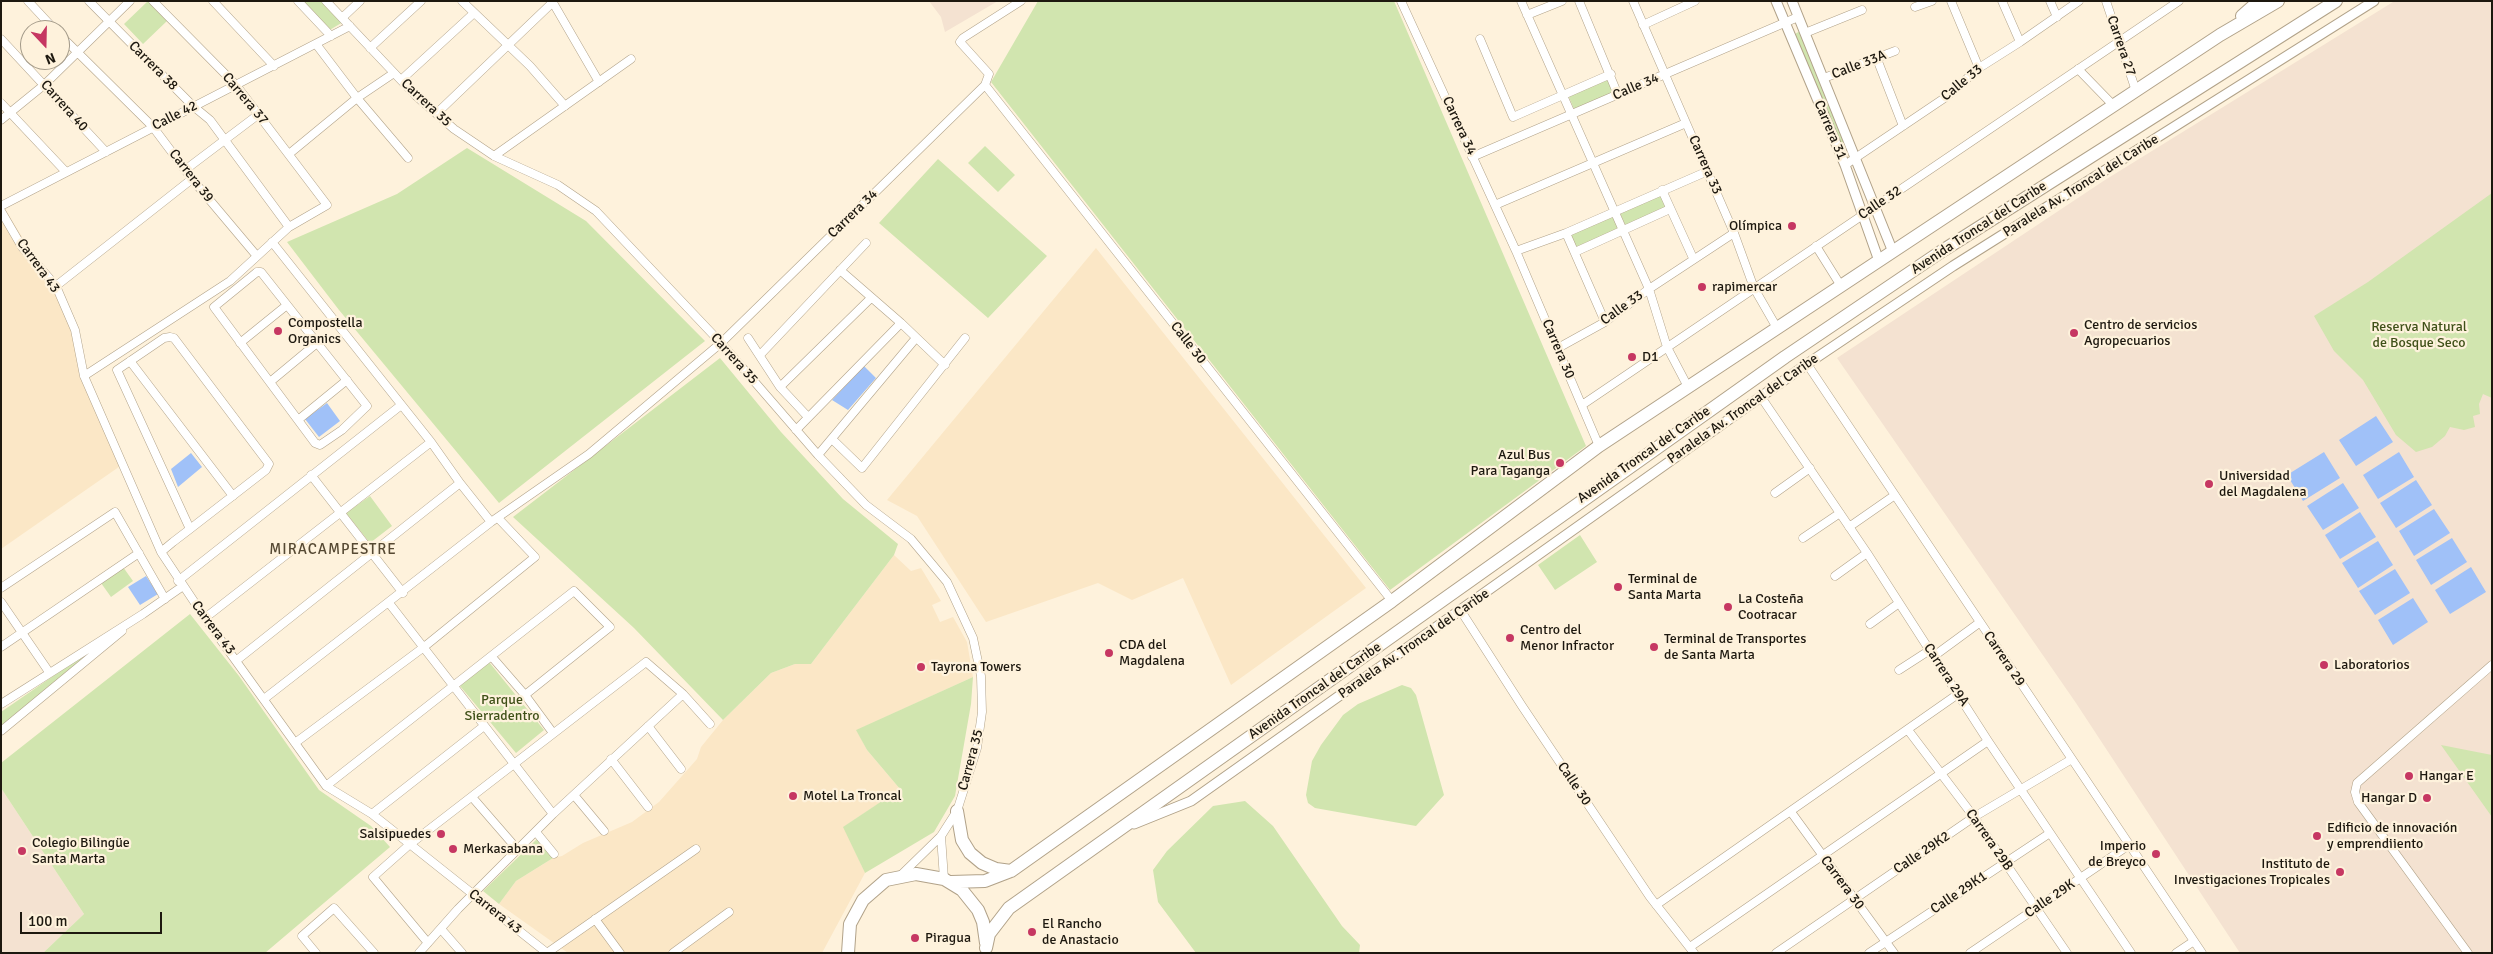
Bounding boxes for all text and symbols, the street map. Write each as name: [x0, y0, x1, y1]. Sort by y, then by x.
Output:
street label: Carrera 27: [2103, 14, 2139, 78]
north arrow: [20, 20, 70, 70]
street label: Carrera 38: [125, 38, 181, 94]
street label: Calle 33A: [1829, 47, 1889, 83]
text: N: [43, 49, 58, 68]
street label: Calle 33: [1938, 61, 1986, 105]
street label: Carrera 37: [218, 70, 272, 128]
street label: Calle 34: [1610, 70, 1662, 104]
street label: Carrera 35: [397, 75, 455, 131]
street label: Carrera 40: [37, 77, 91, 135]
street label: Carrera 34: [1438, 94, 1480, 158]
street label: Calle 42: [150, 97, 200, 135]
street label: Carrera 31: [1810, 98, 1850, 162]
street label: Paralela Av. Troncal del Caribe: [2000, 131, 2162, 241]
street label: Carrera 33: [1685, 133, 1725, 197]
street label: Carrera 39: [165, 146, 217, 206]
street label: Avenida Troncal del Caribe: [1908, 178, 2050, 278]
street label: Calle 32: [1855, 182, 1905, 224]
street label: Carrera 34: [825, 186, 881, 242]
place label: Olímpica: [1729, 218, 1782, 234]
marker: Olímpica: [1786, 220, 1798, 232]
street label: Carrera 43: [13, 236, 63, 296]
place label: rapimercar: [1712, 279, 1777, 295]
marker: rapimercar: [1696, 281, 1708, 293]
street label: Calle 33: [1597, 287, 1647, 329]
place label: Compostella Organics: [288, 315, 363, 348]
street label: Carrera 30: [1538, 317, 1578, 381]
place label: Centro de servicios Agropecuarios: [2084, 317, 2197, 350]
street label: Calle 30: [1166, 319, 1210, 367]
park label: Reserva Natural de Bosque Seco: [2371, 319, 2467, 352]
marker: Compostella Organics: [272, 325, 284, 337]
marker: Centro de servicios Agropecuarios: [2068, 327, 2080, 339]
street label: Carrera 35: [707, 330, 761, 388]
place label: D1: [1642, 349, 1659, 365]
street label: Paralela Av. Troncal del Caribe: [1664, 350, 1822, 468]
marker: D1: [1626, 351, 1638, 363]
street label: Avenida Troncal del Caribe: [1574, 403, 1714, 507]
place label: Azul Bus Para Taganga: [1471, 447, 1550, 480]
marker: Azul Bus Para Taganga: [1554, 457, 1566, 469]
place label: Universidad del Magdalena: [2219, 468, 2307, 501]
marker: Universidad del Magdalena: [2203, 478, 2215, 490]
district label: MIRACAMPESTRE: [268, 541, 398, 559]
place label: Terminal de Santa Marta: [1628, 571, 1701, 604]
marker: Terminal de Santa Marta: [1612, 581, 1624, 593]
street label: Paralela Av. Troncal del Caribe: [1335, 585, 1493, 703]
place label: La Costeña Cootracar: [1738, 591, 1804, 624]
street label: Carrera 43: [187, 598, 239, 658]
marker: La Costeña Cootracar: [1722, 601, 1734, 613]
place label: Centro del Menor Infractor: [1520, 622, 1614, 654]
street label: Carrera 29: [1979, 628, 2029, 690]
place label: Terminal de Transportes de Santa Marta: [1664, 631, 1806, 664]
marker: Centro del Menor Infractor: [1504, 632, 1516, 644]
place label: CDA del Magdalena: [1119, 637, 1185, 670]
street label: Avenida Troncal del Caribe: [1245, 639, 1385, 743]
street label: Carrera 29A: [1920, 640, 1972, 710]
marker: Terminal de Transportes de Santa Marta: [1648, 641, 1660, 653]
marker: CDA del Magdalena: [1103, 647, 1115, 659]
place label: Laboratorios: [2334, 657, 2410, 673]
place label: Tayrona Towers: [931, 659, 1021, 675]
marker: Laboratorios: [2318, 659, 2330, 671]
marker: Tayrona Towers: [915, 661, 927, 673]
park label: Parque Sierradentro: [465, 692, 539, 724]
street label: Carrera 35: [955, 727, 987, 793]
street label: Calle 30: [1553, 759, 1595, 809]
place label: Hangar E: [2419, 768, 2474, 784]
marker: Hangar E: [2403, 770, 2415, 782]
place label: Motel La Troncal: [803, 788, 902, 804]
marker: Motel La Troncal: [787, 790, 799, 802]
place label: Hangar D: [2361, 790, 2417, 806]
marker: Hangar D: [2421, 792, 2433, 804]
street label: Carrera 29B: [1962, 806, 2016, 874]
place label: Edificio de innovación y emprendiiento: [2327, 820, 2457, 852]
place label: Salsipuedes: [359, 826, 431, 842]
marker: Salsipuedes: [435, 828, 447, 840]
street label: Calle 29K2: [1891, 828, 1953, 878]
marker: Edificio de innovación y emprendiiento: [2311, 830, 2323, 842]
place label: Colegio Bilingüe Santa Marta: [32, 835, 130, 868]
place label: Imperio de Breyco: [2088, 838, 2146, 870]
place label: Merkasabana: [463, 841, 543, 857]
marker: Merkasabana: [447, 843, 459, 855]
marker: Colegio Bilingüe Santa Marta: [16, 845, 28, 857]
marker: Imperio de Breyco: [2150, 848, 2162, 860]
street label: Carrera 30: [1816, 853, 1868, 913]
place label: Instituto de Investigaciones Tropicales: [2174, 856, 2330, 889]
marker: Instituto de Investigaciones Tropicales: [2334, 866, 2346, 878]
street label: Calle 29K1: [1928, 868, 1990, 918]
street label: Calle 29K: [2022, 876, 2078, 922]
street label: Carrera 43: [465, 886, 525, 938]
scale bar: [22, 902, 165, 934]
text: 100 m: [28, 912, 68, 930]
place label: El Rancho de Anastacio: [1042, 916, 1119, 949]
marker: El Rancho de Anastacio: [1026, 926, 1038, 938]
place label: Piragua: [925, 930, 971, 946]
marker: Piragua: [909, 932, 921, 944]

